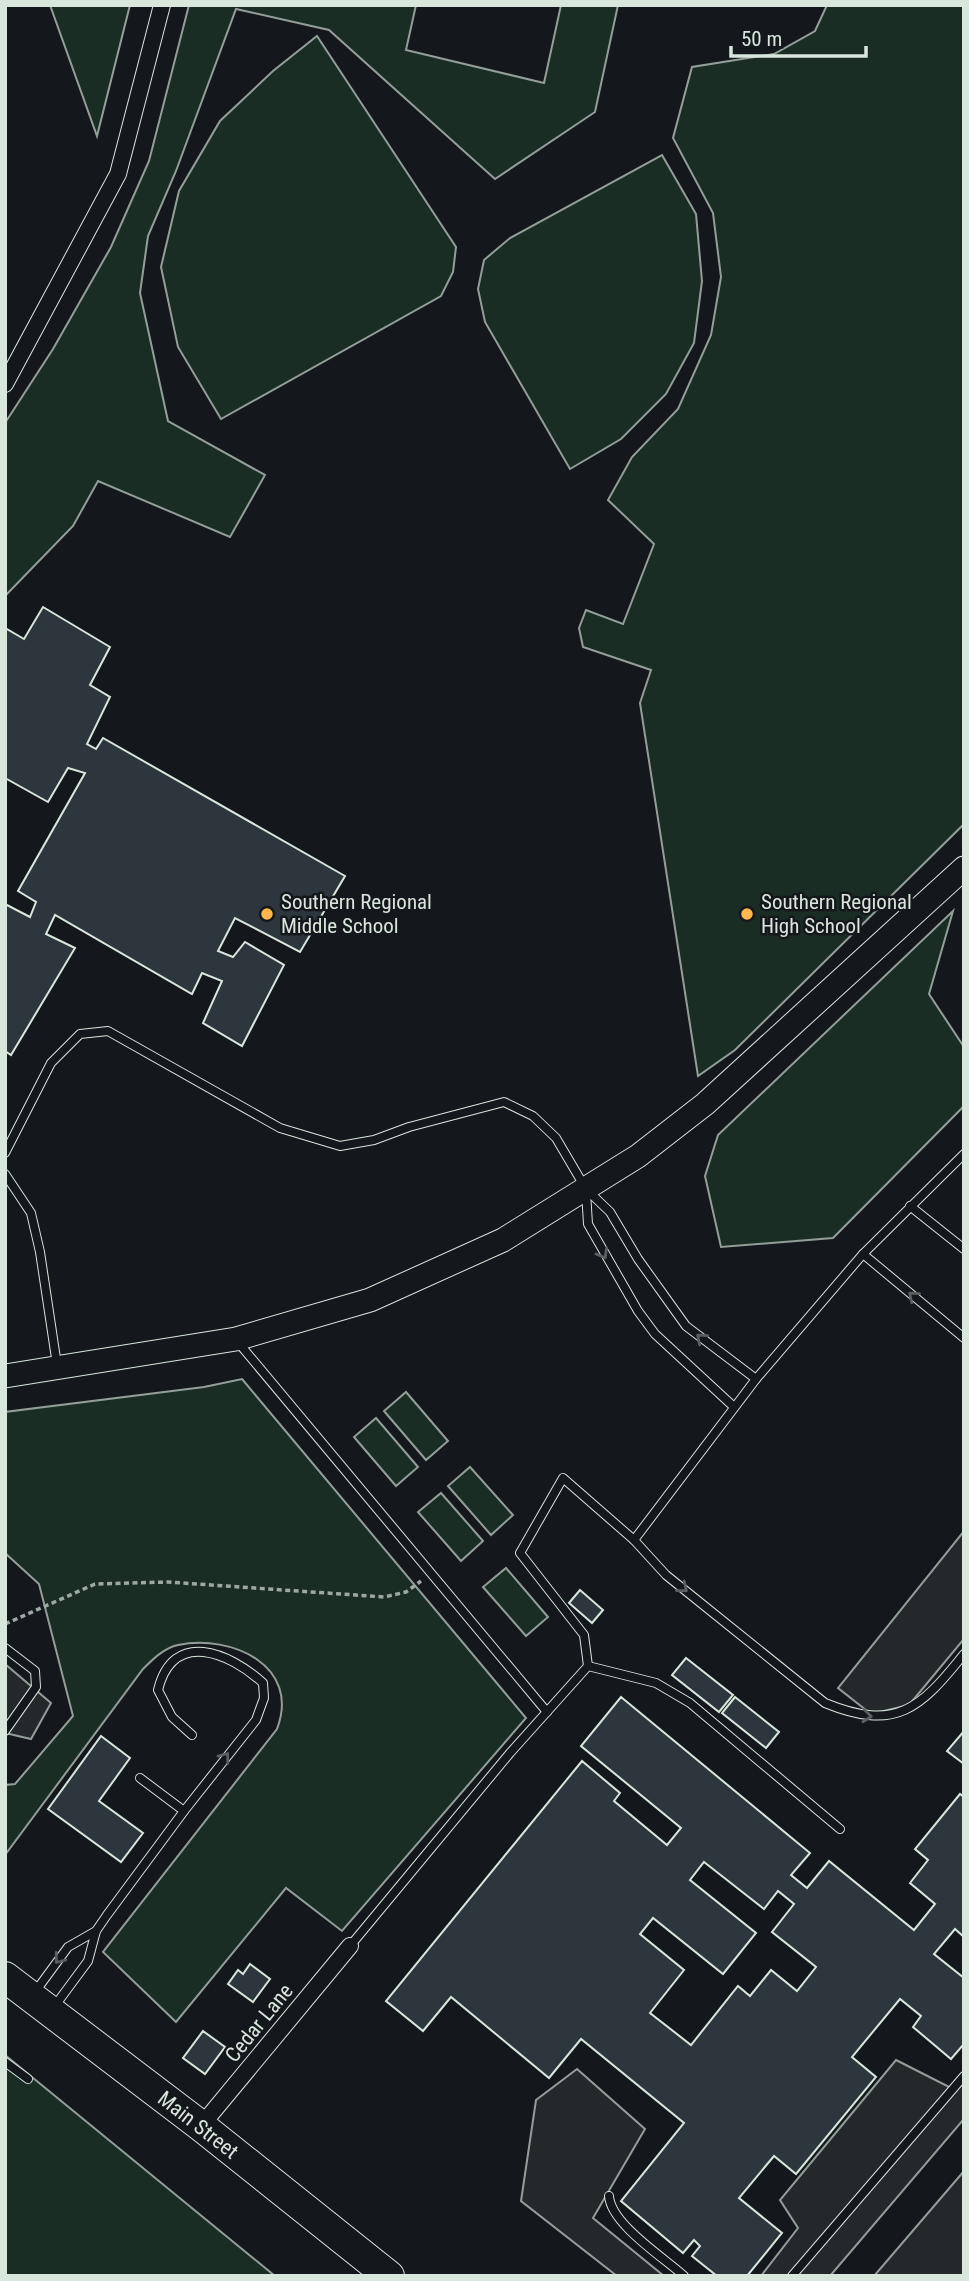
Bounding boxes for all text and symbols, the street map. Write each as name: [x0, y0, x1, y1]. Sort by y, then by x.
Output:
scale bar: [731, 14, 866, 58]
text: 50 m: [741, 27, 782, 51]
place label: Southern Regional Middle School: [281, 890, 432, 938]
place label: Southern Regional High School: [761, 890, 912, 938]
marker: Southern Regional Middle School: [259, 906, 275, 922]
marker: Southern Regional High School: [739, 906, 755, 922]
one-way arrow: [595, 1246, 608, 1259]
one-way arrow: [909, 1292, 921, 1305]
one-way arrow: [696, 1334, 709, 1347]
one-way arrow: [674, 1580, 687, 1592]
one-way arrow: [862, 1708, 873, 1723]
one-way arrow: [216, 1752, 229, 1765]
one-way arrow: [55, 1951, 68, 1964]
street label: Cedar Lane: [220, 1979, 298, 2067]
street label: Main Street: [153, 2086, 243, 2164]

